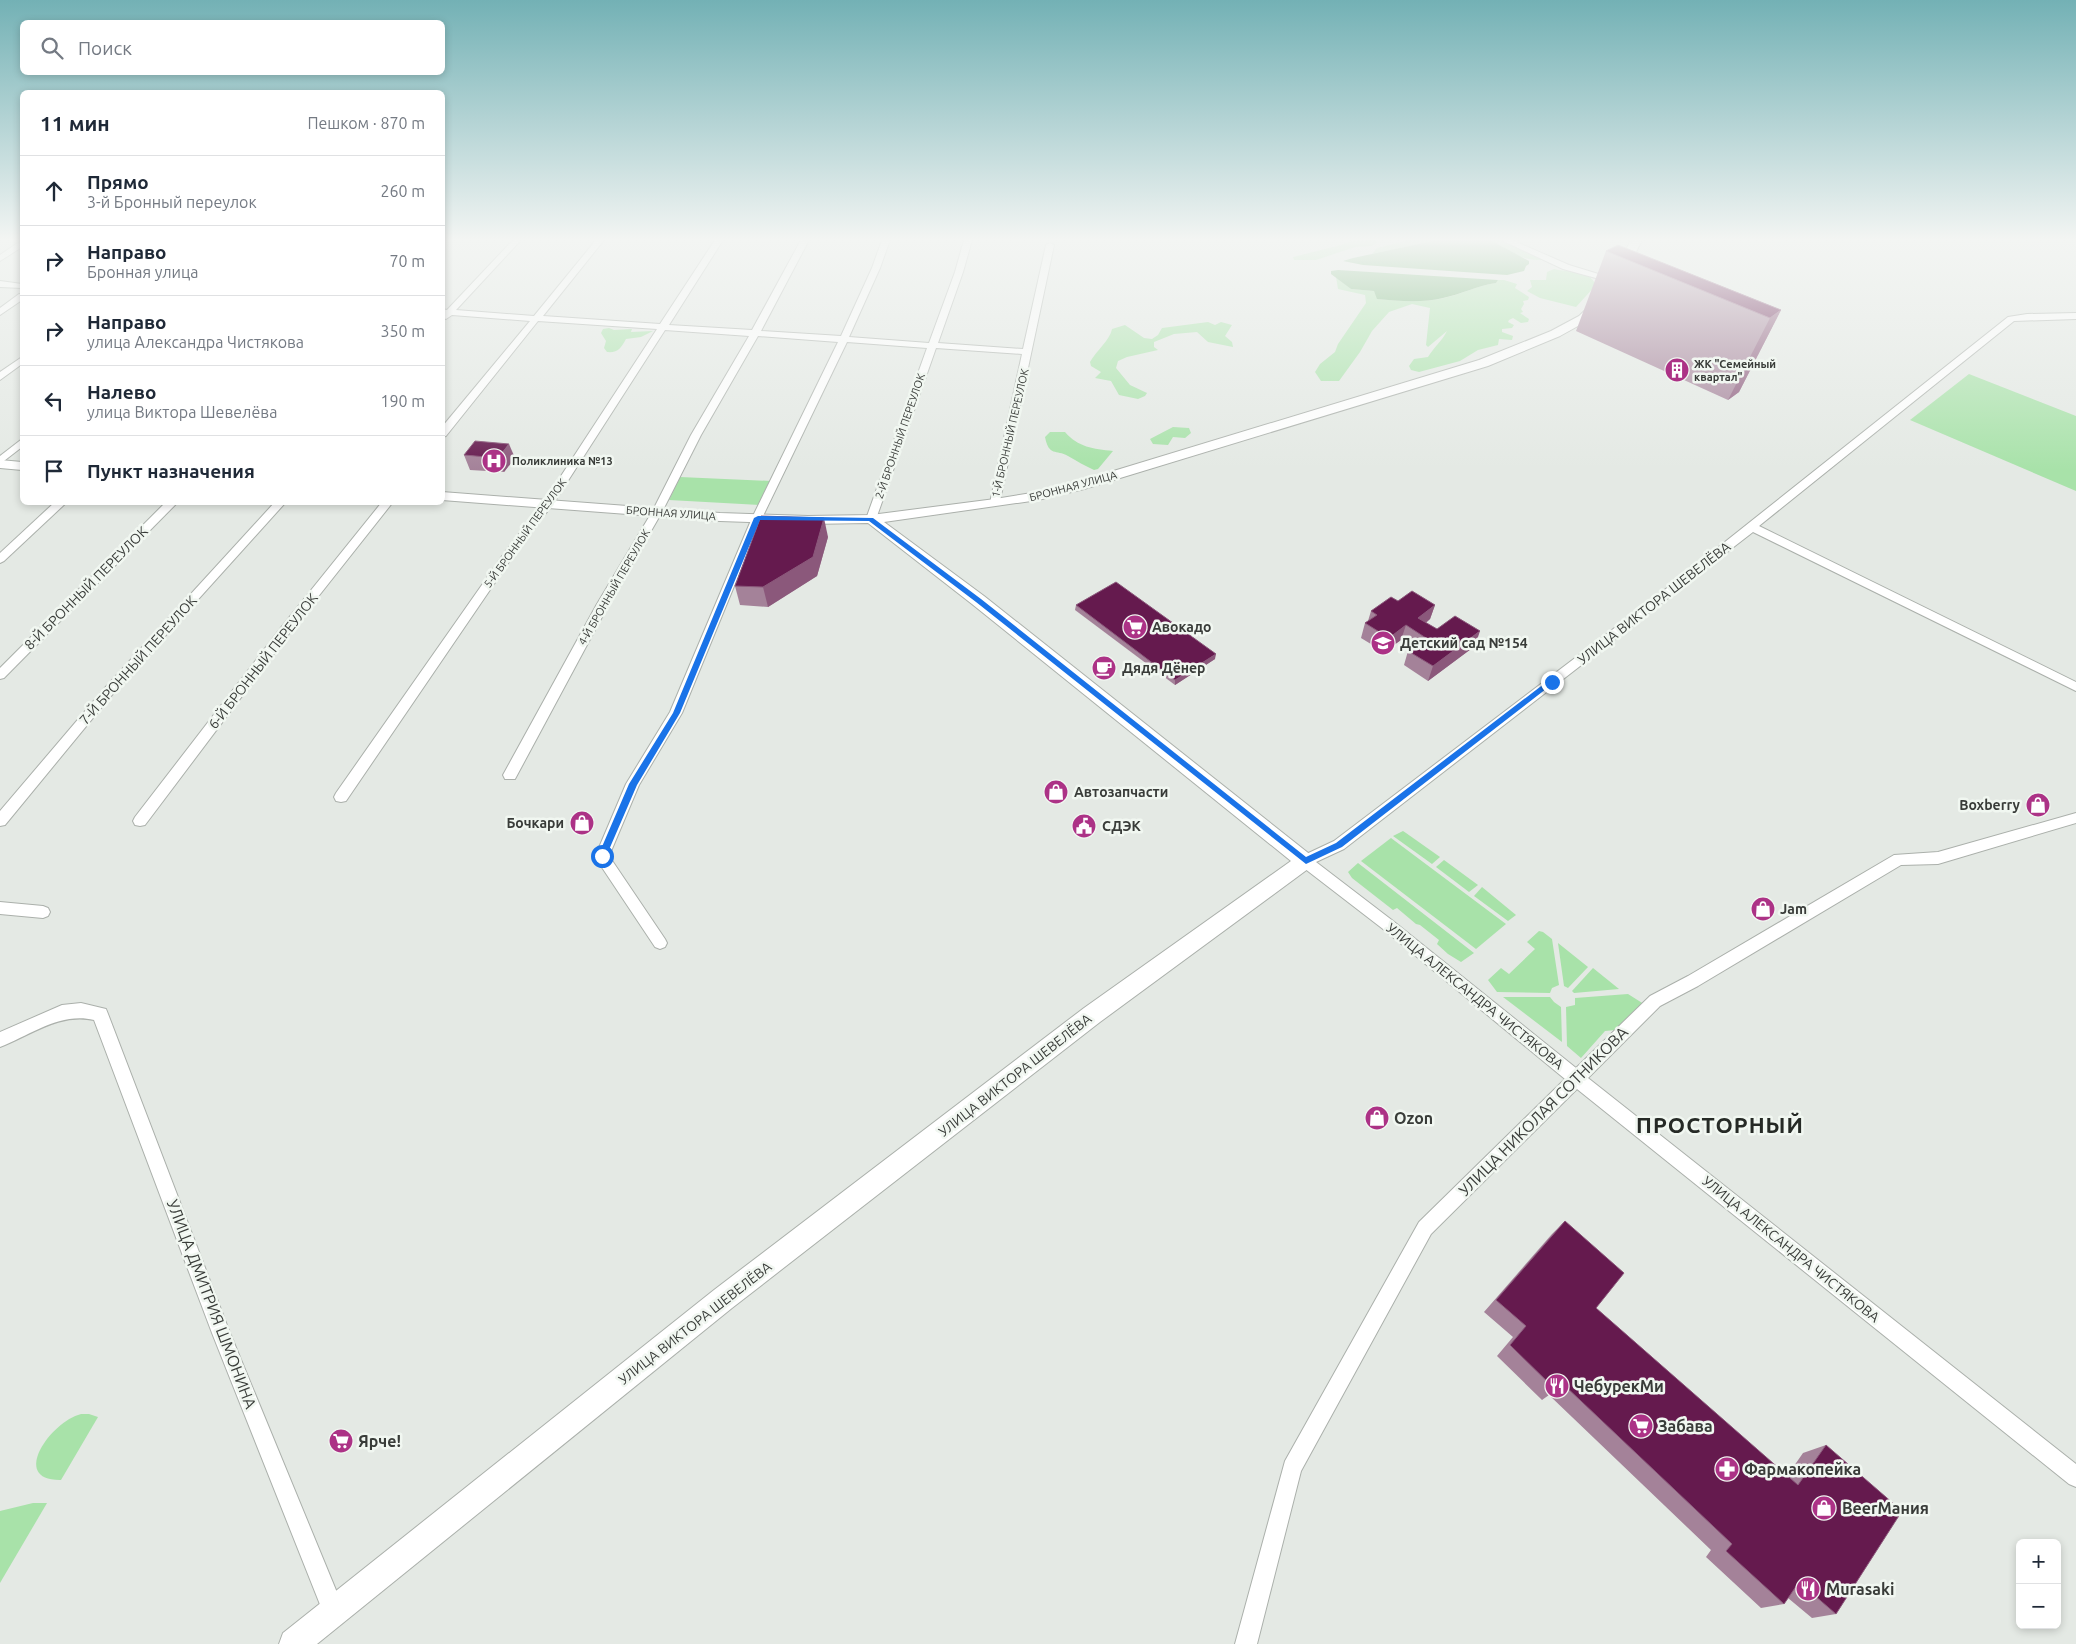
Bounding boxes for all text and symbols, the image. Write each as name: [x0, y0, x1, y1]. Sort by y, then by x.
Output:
search box: [20, 20, 445, 75]
icon: search: [38, 34, 66, 62]
text: Поиск: [78, 37, 132, 59]
text: 11 мин: [40, 111, 110, 135]
text: Пешком · 870 m: [307, 114, 425, 132]
text: Прямо: [87, 171, 149, 193]
icon: ahead: [40, 177, 68, 205]
text: 260 m: [380, 182, 425, 200]
text: 3-й Бронный переулок: [87, 193, 257, 211]
text: Направо: [87, 241, 167, 263]
icon: right: [40, 247, 68, 275]
text: 70 m: [389, 252, 425, 270]
text: Бронная улица: [87, 263, 199, 281]
text: Направо: [87, 311, 167, 333]
icon: right: [40, 317, 68, 345]
text: 350 m: [380, 322, 425, 340]
text: улица Александра Чистякова: [87, 333, 304, 351]
building icon: ЖК "Семейный квартал": [1664, 357, 1690, 383]
place label: ЖК "Семейный квартал": [1694, 358, 1776, 383]
street label: 1-Й БРОННЫЙ ПЕРЕУЛОК: [989, 367, 1031, 499]
street label: 2-Й БРОННЫЙ ПЕРЕУЛОК: [873, 371, 927, 500]
text: Налево: [87, 381, 156, 403]
icon: left: [40, 387, 68, 415]
text: 190 m: [380, 392, 425, 410]
text: улица Виктора Шевелёва: [87, 403, 277, 421]
hospital icon: Поликлиника №13: [481, 448, 507, 474]
place label: Поликлиника №13: [512, 455, 613, 467]
icon: arrive: [40, 457, 68, 485]
text: Пункт назначения: [87, 460, 255, 482]
street label: БРОННАЯ УЛИЦА: [1028, 468, 1119, 503]
street label: 5-Й БРОННЫЙ ПЕРЕУЛОК: [481, 476, 569, 590]
street label: БРОННАЯ УЛИЦА: [626, 504, 717, 522]
street label: 8-Й БРОННЫЙ ПЕРЕУЛОК: [20, 522, 151, 653]
street label: 4-Й БРОННЫЙ ПЕРЕУЛОК: [576, 527, 652, 647]
street label: УЛИЦА ВИКТОРА ШЕВЕЛЁВА: [1574, 538, 1734, 668]
street label: 6-Й БРОННЫЙ ПЕРЕУЛОК: [204, 589, 321, 732]
street label: 7-Й БРОННЫЙ ПЕРЕУЛОК: [75, 591, 200, 728]
supermarket icon: Авокадо: [1122, 614, 1148, 640]
place label: Авокадо: [1152, 619, 1212, 635]
school or university icon: Детский сад №154: [1370, 630, 1396, 656]
place label: Детский сад №154: [1400, 635, 1528, 651]
cafe icon: Дядя Дёнер: [1091, 655, 1117, 681]
place label: Дядя Дёнер: [1122, 660, 1206, 676]
route end: [1541, 671, 1564, 694]
shop icon: Автозапчасти: [1043, 779, 1069, 805]
place label: Автозапчасти: [1074, 784, 1168, 800]
shop icon: Boxberry: [2025, 792, 2051, 818]
place label: Boxberry: [1959, 797, 2021, 813]
shop icon: Бочкари: [569, 810, 595, 836]
public building icon: СДЭК: [1071, 813, 1097, 839]
place label: Бочкари: [506, 815, 564, 831]
place label: СДЭК: [1102, 818, 1142, 834]
route start: [591, 845, 614, 868]
shop icon: Jam: [1750, 896, 1776, 922]
place label: Jam: [1780, 901, 1807, 917]
street label: УЛИЦА АЛЕКСАНДРА ЧИСТЯКОВА: [1383, 920, 1567, 1072]
street label: УЛИЦА ВИКТОРА ШЕВЕЛЁВА: [935, 1010, 1095, 1140]
street label: УЛИЦА НИКОЛАЯ СОТНИКОВА: [1455, 1022, 1632, 1199]
shop icon: Ozon: [1364, 1105, 1390, 1131]
place label: Ozon: [1394, 1109, 1433, 1127]
district label: ПРОСТОРНЫЙ: [1636, 1112, 1804, 1137]
street label: УЛИЦА АЛЕКСАНДРА ЧИСТЯКОВА: [1699, 1173, 1883, 1325]
street label: УЛИЦА ДМИТРИЯ ШМОНИНА: [164, 1197, 260, 1412]
street label: УЛИЦА ВИКТОРА ШЕВЕЛЁВА: [615, 1258, 775, 1388]
restaurant icon: ЧебурекМи: [1544, 1373, 1570, 1399]
place label: ЧебурекМи: [1574, 1377, 1664, 1395]
supermarket icon: Забава: [1628, 1413, 1654, 1439]
place label: Забава: [1658, 1417, 1713, 1435]
supermarket icon: Ярче!: [328, 1428, 354, 1454]
place label: Ярче!: [358, 1432, 401, 1450]
pharmacy icon: Фармакопейка: [1714, 1456, 1740, 1482]
place label: Фармакопейка: [1744, 1460, 1861, 1478]
shop icon: BeerМания: [1811, 1495, 1837, 1521]
place label: BeerМания: [1842, 1499, 1929, 1517]
map controls: [2016, 1539, 2061, 1629]
button: +: [2016, 1539, 2061, 1584]
restaurant icon: Murasaki: [1795, 1576, 1821, 1602]
place label: Murasaki: [1826, 1580, 1894, 1598]
button: −: [2016, 1584, 2061, 1629]

